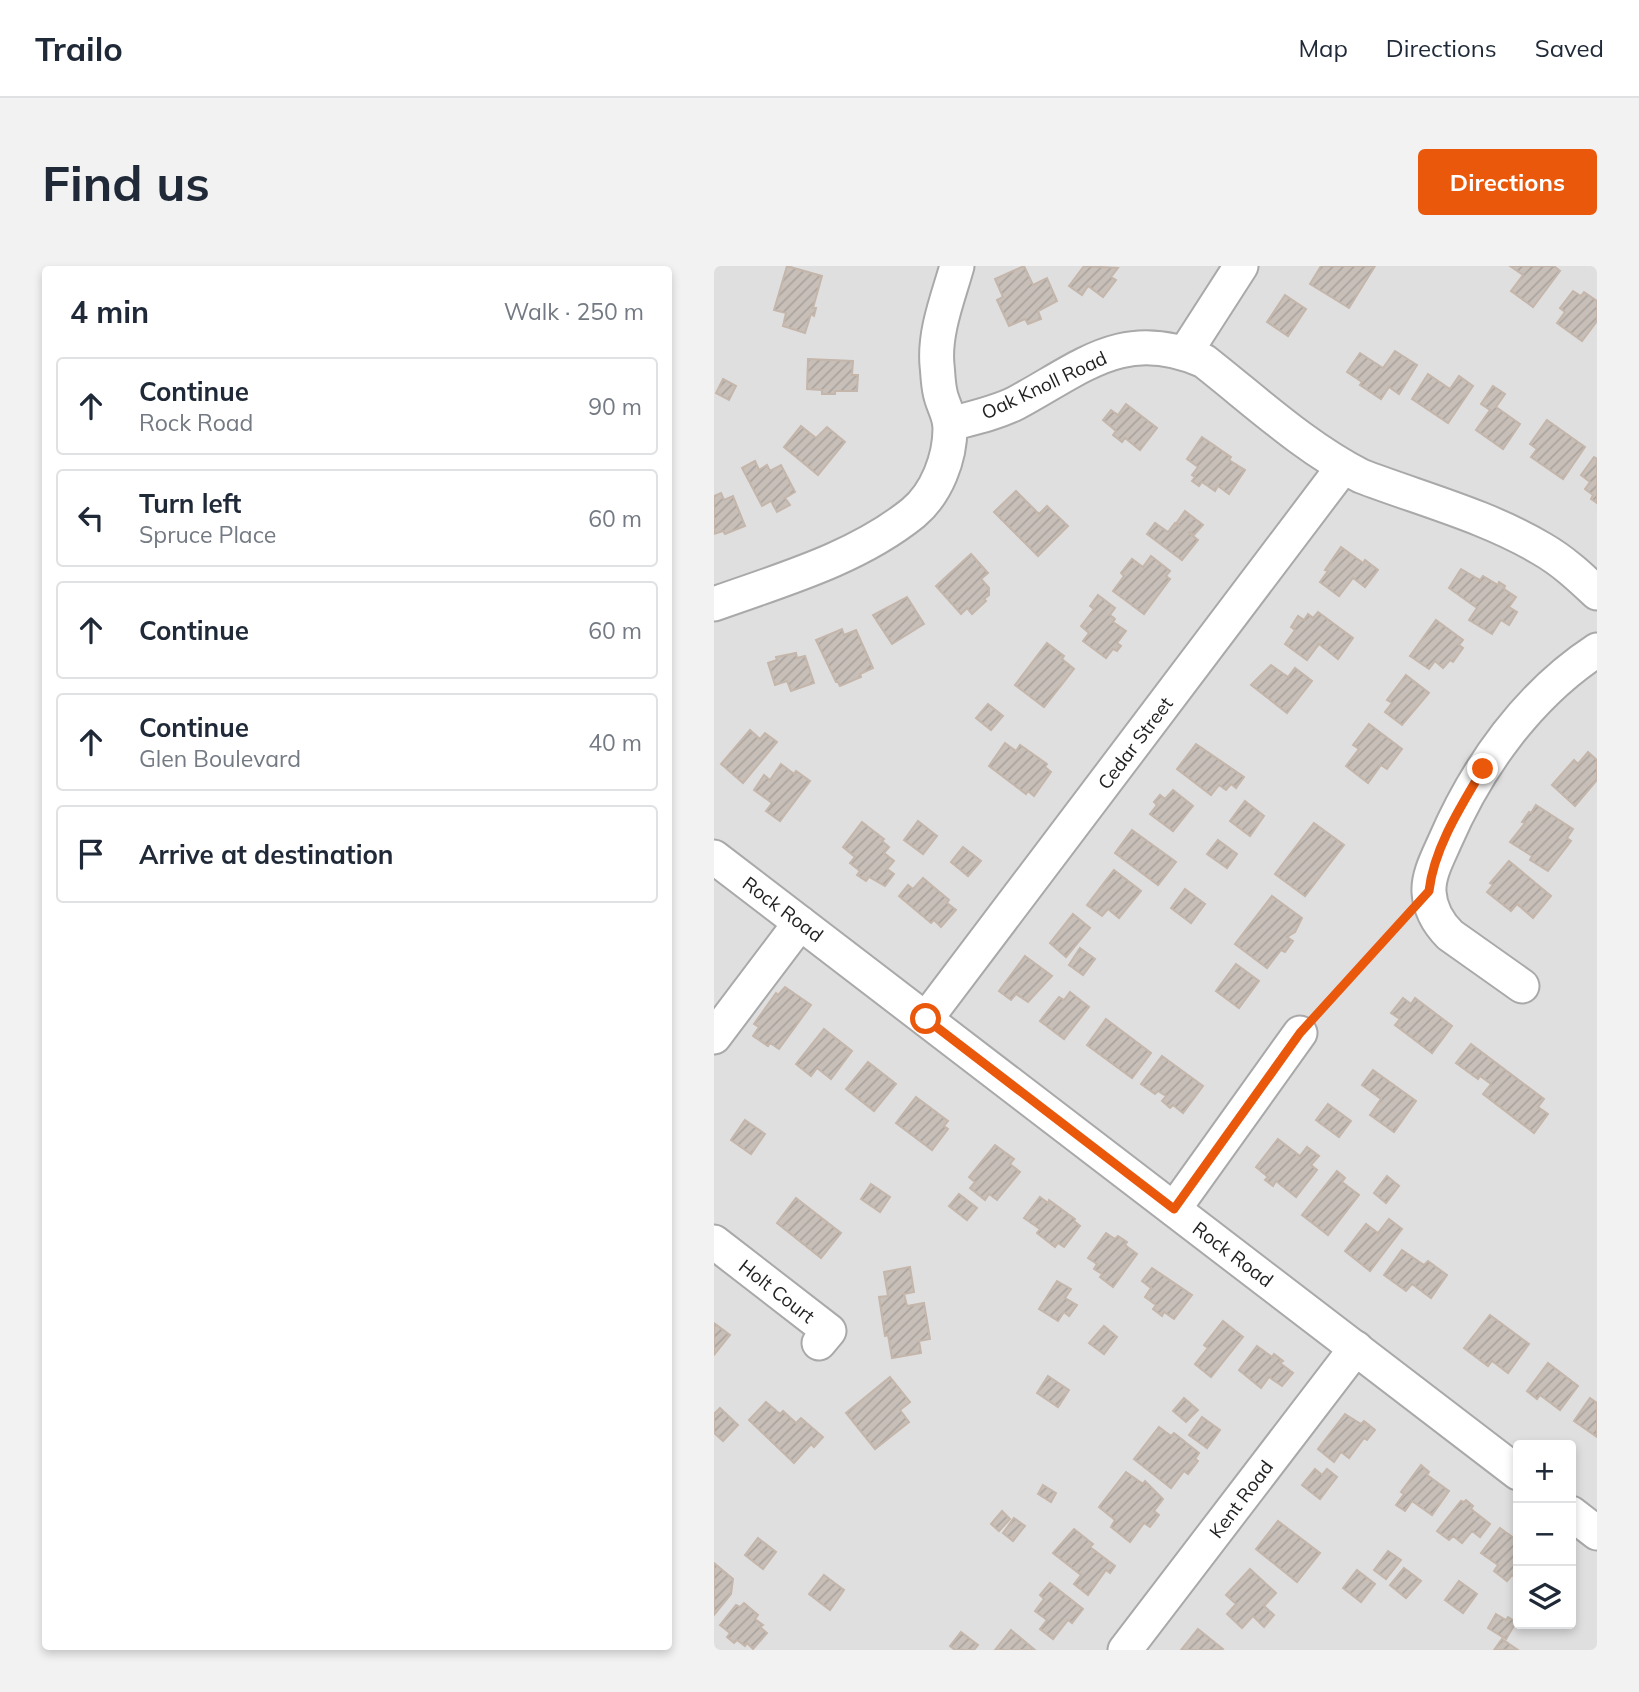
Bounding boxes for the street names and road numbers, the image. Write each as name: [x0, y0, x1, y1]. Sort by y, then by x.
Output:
street label: Oak Knoll Road: [978, 346, 1110, 424]
street label: Cedar Street: [1092, 692, 1178, 794]
street label: Rock Road: [738, 871, 828, 947]
street label: Rock Road: [1188, 1216, 1278, 1292]
street label: Holt Court: [734, 1254, 820, 1328]
street label: Kent Road: [1204, 1455, 1278, 1543]

